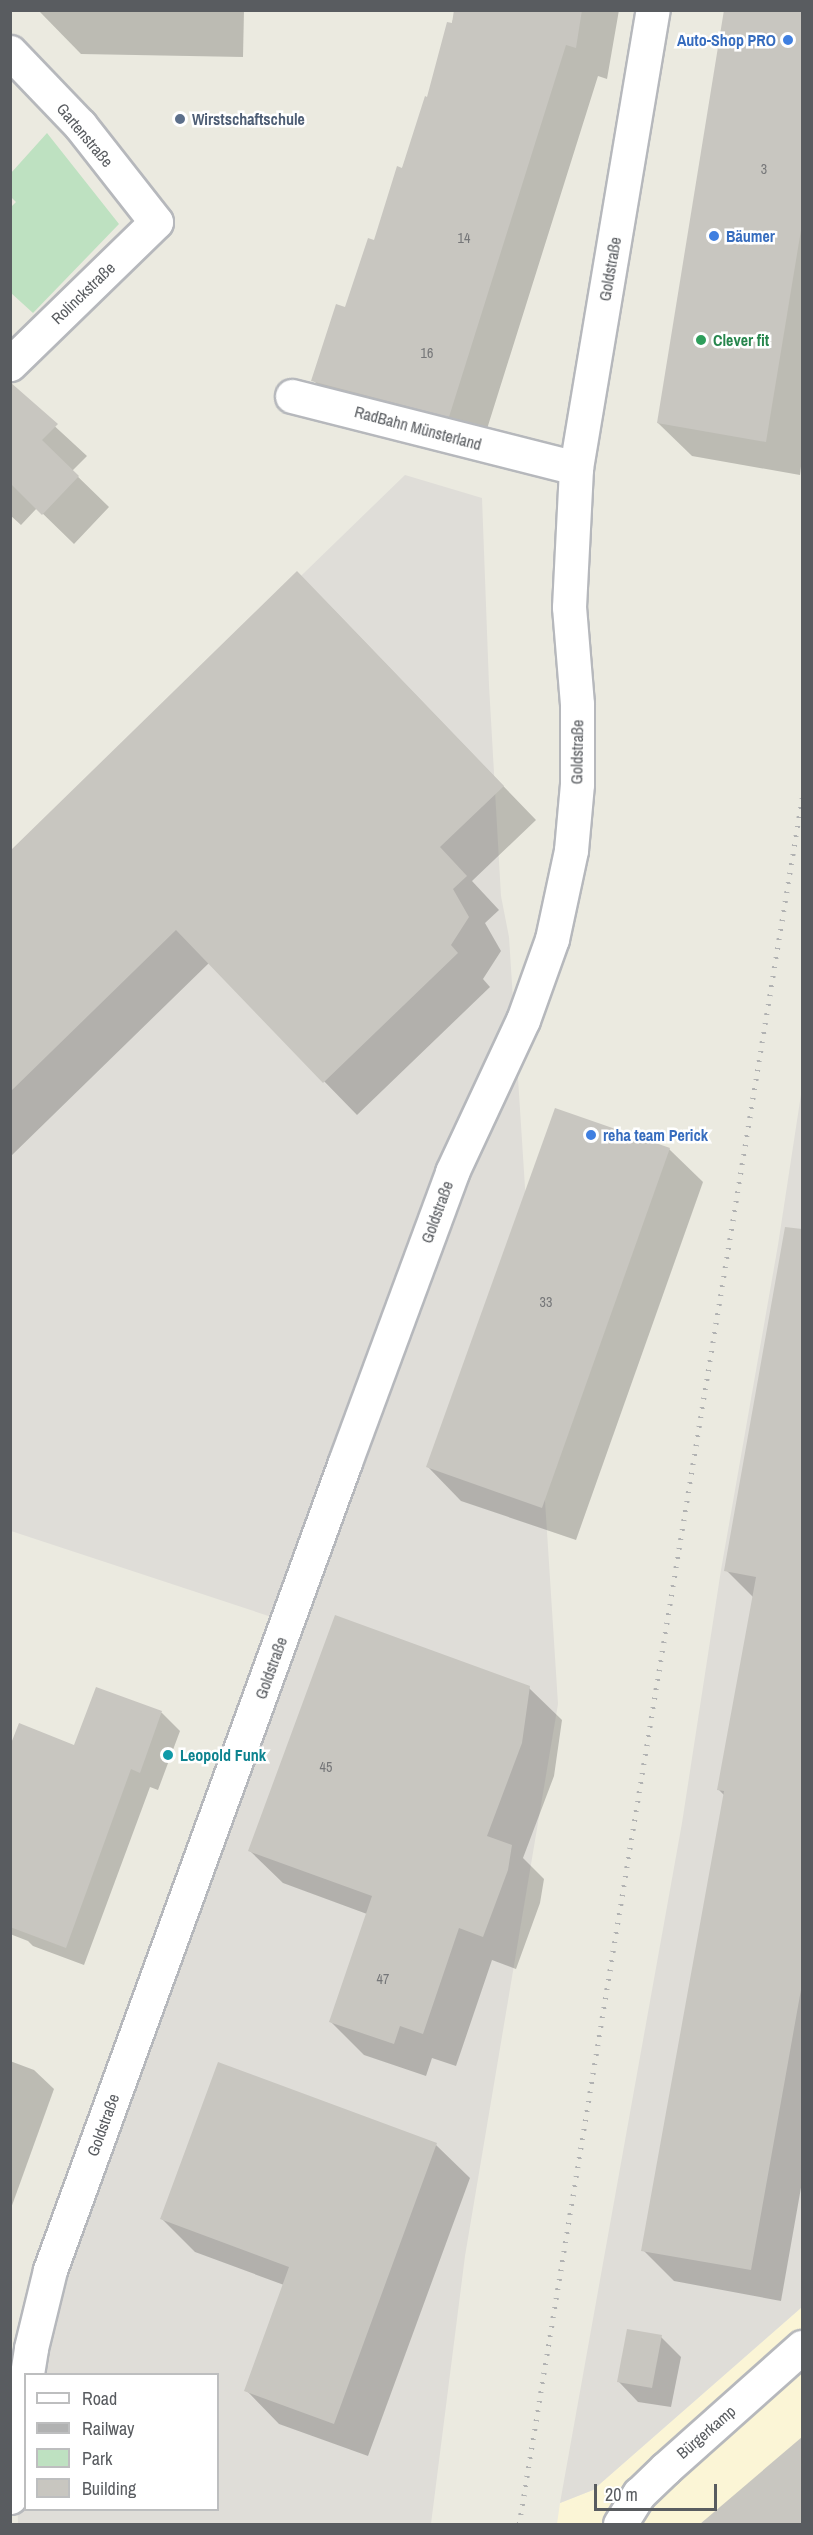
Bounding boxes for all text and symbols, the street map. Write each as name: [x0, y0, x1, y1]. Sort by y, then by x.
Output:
place label: Auto-Shop PRO: [677, 30, 776, 50]
marker: Auto-Shop PRO: [781, 33, 795, 47]
street label: Gartenstraße: [53, 99, 117, 171]
place label: Wirstschaftschule: [192, 109, 305, 129]
marker: Wirstschaftschule: [173, 112, 187, 126]
house number: 3: [761, 161, 767, 177]
place label: Bäumer: [726, 226, 775, 246]
marker: Bäumer: [707, 229, 721, 243]
house number: 14: [458, 230, 470, 246]
street label: Goldstraße: [595, 235, 625, 303]
street label: Rolinckstraße: [47, 258, 119, 328]
place label: Clever fit: [713, 330, 769, 350]
marker: Clever fit: [694, 333, 708, 347]
house number: 16: [421, 345, 433, 361]
street label: RadBahn Münsterland: [352, 402, 484, 454]
street label: Goldstraße: [567, 719, 587, 785]
place label: reha team Perick: [603, 1125, 708, 1145]
marker: reha team Perick: [584, 1128, 598, 1142]
street label: Goldstraße: [417, 1178, 457, 1246]
house number: 33: [540, 1294, 552, 1310]
street label: Goldstraße: [251, 1634, 291, 1702]
place label: Leopold Funk: [180, 1745, 266, 1765]
marker: Leopold Funk: [161, 1748, 175, 1762]
house number: 45: [320, 1759, 332, 1775]
house number: 47: [377, 1971, 389, 1987]
street label: Goldstraße: [83, 2091, 123, 2159]
legend: [24, 2373, 219, 2511]
text: Road: [82, 2386, 117, 2411]
street label: Bürgerkamp: [673, 2401, 739, 2463]
text: Railway: [82, 2416, 135, 2441]
text: Park: [82, 2446, 112, 2471]
scale bar: [597, 2472, 720, 2510]
text: Building: [82, 2476, 136, 2501]
text: 20 m: [605, 2482, 638, 2507]

